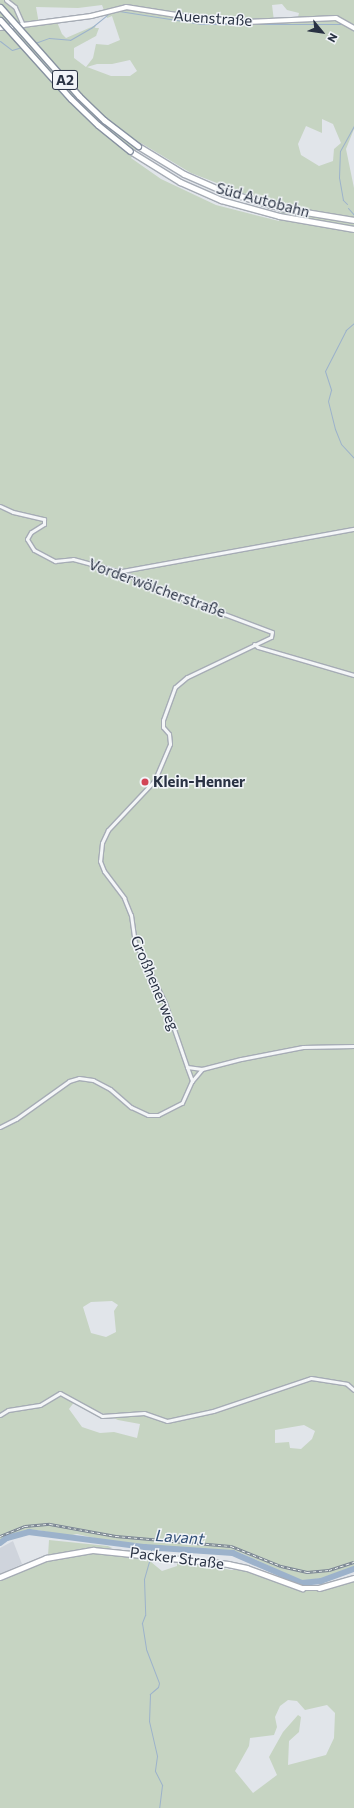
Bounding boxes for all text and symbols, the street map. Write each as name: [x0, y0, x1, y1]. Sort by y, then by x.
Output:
street label: Auenstraße: [173, 6, 253, 30]
north arrow: [302, 12, 342, 52]
text: N: [325, 31, 341, 45]
road number: A2: [51, 68, 79, 92]
street label: Süd Autobahn: [214, 179, 312, 221]
street label: Vorderwölcherstraße: [86, 555, 228, 621]
place label: Klein-Henner: [153, 773, 245, 791]
marker: Klein-Henner: [140, 777, 150, 787]
street label: Großhenerweg: [127, 933, 183, 1033]
water label: Lavant: [155, 1526, 205, 1548]
street label: Packer Straße: [129, 1543, 225, 1573]

